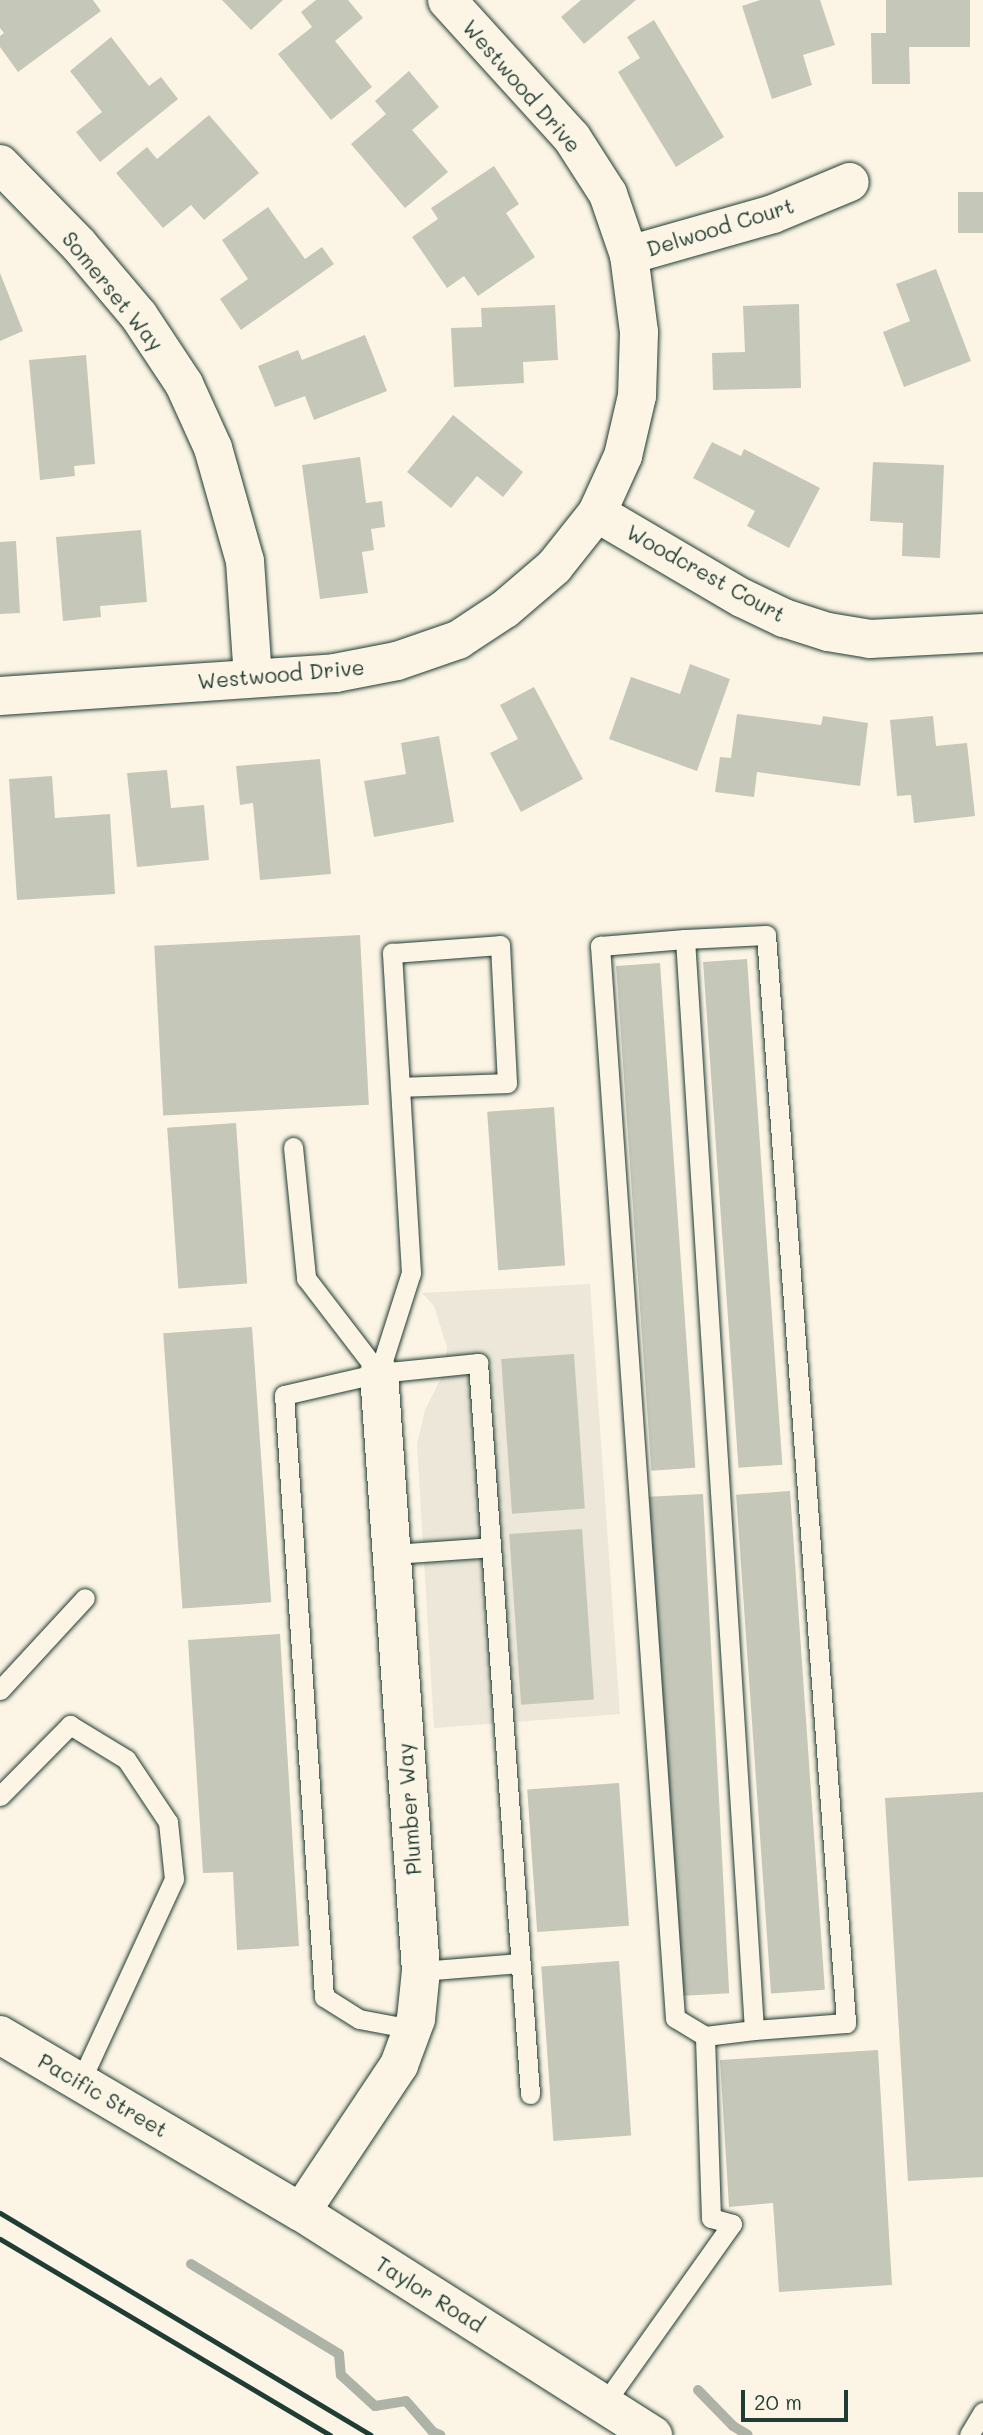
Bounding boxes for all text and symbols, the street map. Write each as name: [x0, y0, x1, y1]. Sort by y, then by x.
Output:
street label: Westwood Drive: [458, 14, 586, 158]
street label: Delwood Court: [643, 193, 797, 261]
street label: Somerset Way: [57, 226, 169, 356]
street label: Woodcrest Court: [622, 519, 790, 627]
street label: Westwood Drive: [196, 654, 366, 694]
street label: Plumber Way: [392, 1742, 426, 1876]
street label: Pacific Street: [34, 2048, 172, 2142]
street label: Taylor Road: [371, 2251, 489, 2337]
scale bar: [745, 2376, 852, 2420]
text: 20 m: [754, 2388, 802, 2415]

